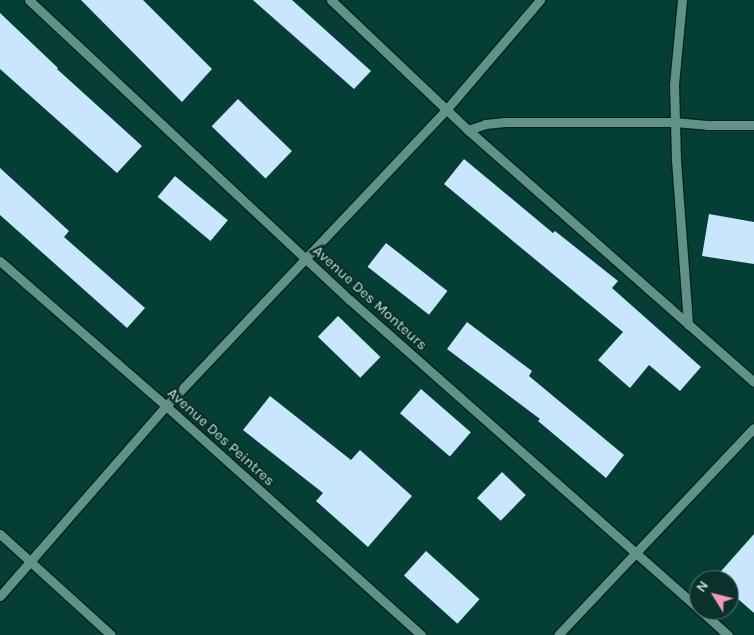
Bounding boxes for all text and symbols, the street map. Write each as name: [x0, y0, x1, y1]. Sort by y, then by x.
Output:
street label: Avenue Des Monteurs: [309, 242, 431, 354]
street label: Avenue Des Peintres: [164, 384, 278, 490]
north arrow: [689, 570, 739, 620]
text: N: [692, 577, 712, 596]

